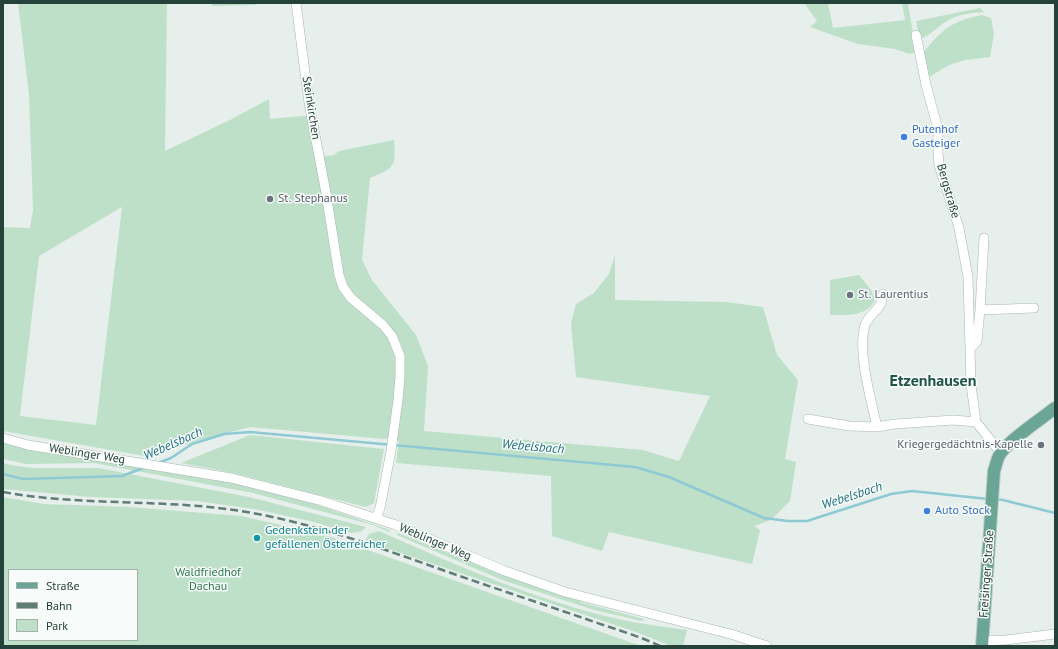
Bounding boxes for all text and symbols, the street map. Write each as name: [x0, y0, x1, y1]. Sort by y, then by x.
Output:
street label: Steinkirchen: [299, 75, 323, 141]
place label: Putenhof Gasteiger: [912, 123, 960, 151]
marker: Putenhof Gasteiger: [899, 132, 909, 142]
street label: Bergstraße: [933, 162, 963, 220]
place label: St. Stephanus: [278, 192, 348, 206]
marker: St. Stephanus: [265, 194, 275, 204]
place label: St. Laurentius: [858, 288, 928, 302]
marker: St. Laurentius: [845, 290, 855, 300]
district label: Etzenhausen: [890, 371, 976, 391]
water label: Webelsbach: [141, 424, 205, 464]
water label: Webelsbach: [501, 436, 565, 458]
place label: Kriegergedächtnis-Kapelle: [897, 438, 1033, 452]
marker: Kriegergedächtnis-Kapelle: [1036, 440, 1046, 450]
street label: Weblinger Weg: [48, 441, 126, 467]
water label: Webelsbach: [820, 479, 884, 513]
place label: Auto Stock: [935, 504, 990, 518]
marker: Auto Stock: [922, 506, 932, 516]
street label: Weblinger Weg: [397, 520, 473, 564]
place label: Gedenkstein der gefallenen Österreicher: [265, 524, 386, 552]
street label: Freisinger Straße: [977, 530, 997, 618]
marker: Gedenkstein der gefallenen Österreicher: [252, 533, 262, 543]
park label: Waldfriedhof Dachau: [175, 566, 241, 594]
legend: [8, 569, 138, 641]
text: Straße: [46, 578, 80, 593]
text: Bahn: [46, 598, 72, 613]
text: Park: [46, 618, 68, 633]

